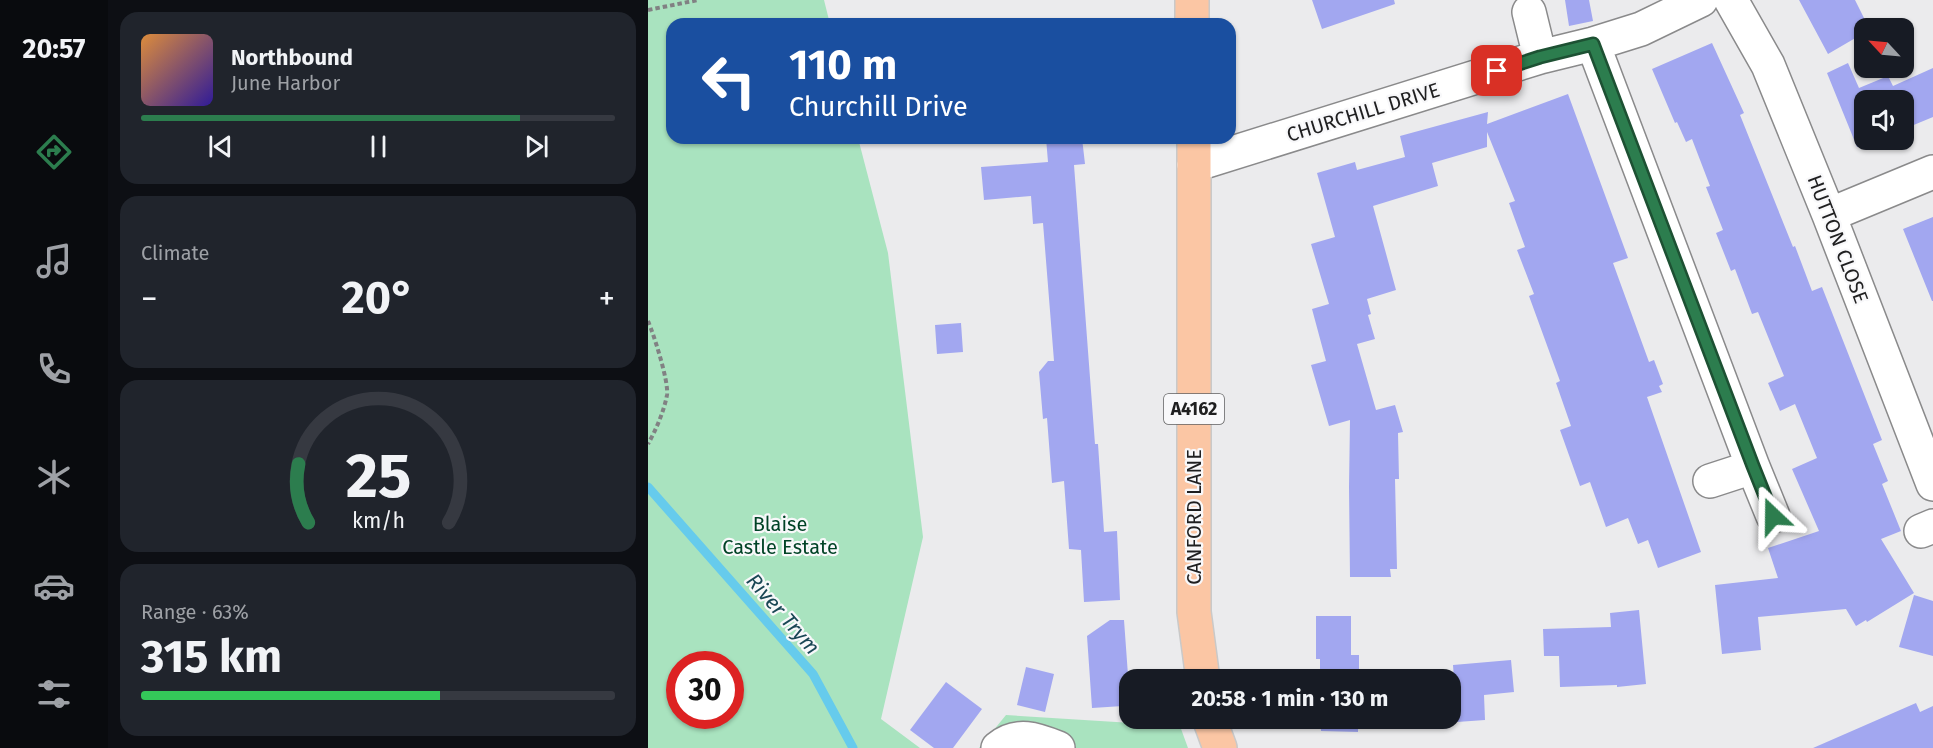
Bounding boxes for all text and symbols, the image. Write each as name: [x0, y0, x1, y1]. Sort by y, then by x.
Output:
north arrow: [1854, 18, 1914, 78]
map controls: [1854, 18, 1914, 150]
text: 20:57: [23, 33, 85, 65]
text: 110 m: [789, 40, 897, 90]
icon: left: [690, 42, 768, 120]
text: Northbound: [231, 44, 353, 71]
pin: [1471, 45, 1522, 96]
icon: arrive: [1480, 54, 1513, 87]
text: June Harbor: [231, 71, 340, 95]
street label: CHURCHILL DRIVE: [1284, 77, 1442, 147]
button: sound: [1854, 90, 1914, 150]
text: Churchill Drive: [789, 91, 968, 123]
icon: previous: [204, 130, 237, 163]
icon: pause: [362, 130, 395, 163]
icon: next: [520, 130, 553, 163]
icon: directions: [33, 131, 75, 173]
street label: HUTTON CLOSE: [1803, 172, 1873, 306]
icon: music: [33, 240, 75, 282]
text: Climate: [141, 241, 209, 265]
text: 20°: [341, 271, 415, 325]
text: −: [141, 279, 158, 319]
text: +: [599, 279, 615, 319]
icon: phone: [33, 348, 75, 390]
road number: A4162: [1164, 394, 1224, 424]
text: 25: [345, 439, 411, 514]
street label: CANFORD LANE: [1182, 449, 1206, 585]
icon: climate: [33, 456, 75, 498]
position arrow: [1741, 484, 1805, 548]
text: km/h: [351, 508, 405, 534]
park label: Blaise Castle Estate: [722, 512, 838, 559]
icon: car: [33, 565, 75, 607]
water label: River Trym: [741, 568, 825, 660]
text: Range · 63%: [141, 600, 249, 624]
text: 315 km: [141, 630, 282, 684]
speed limit sign: 30: [666, 651, 744, 729]
icon: filters: [33, 673, 75, 715]
text: 20:58 · 1 min · 130 m: [1192, 685, 1388, 712]

